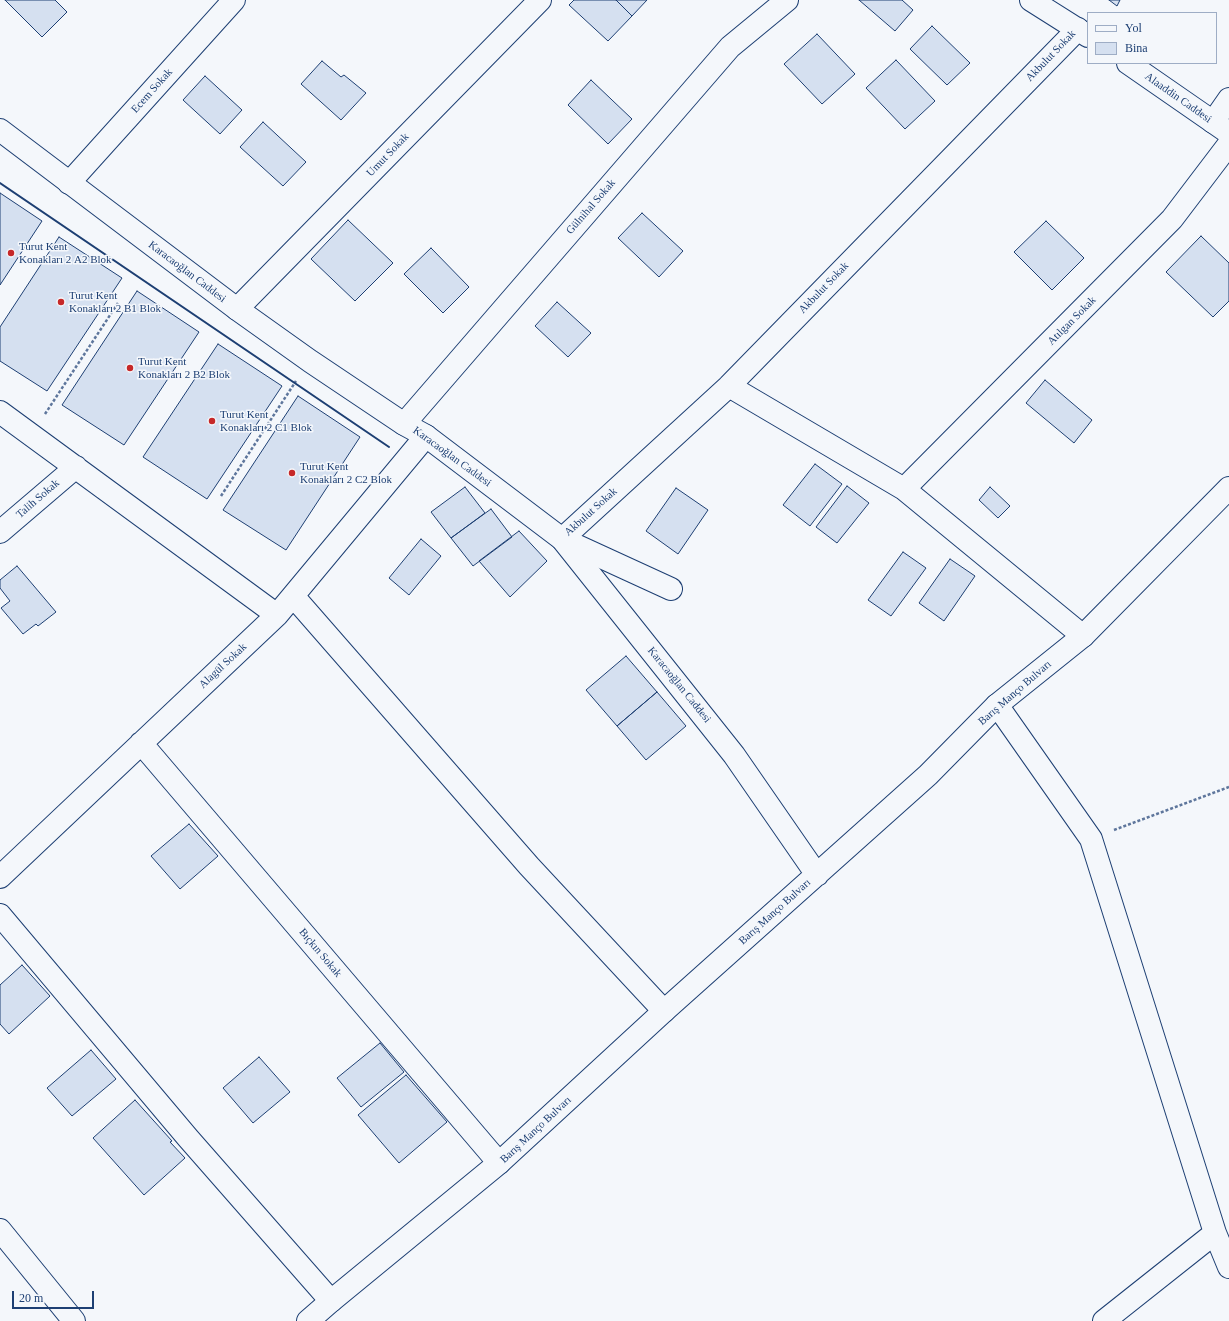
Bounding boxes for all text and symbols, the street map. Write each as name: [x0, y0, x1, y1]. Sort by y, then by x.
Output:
legend: [1087, 12, 1217, 64]
text: Yol: [1125, 21, 1142, 35]
street label: Akbulut Sokak: [1023, 28, 1079, 84]
text: Bina: [1125, 41, 1148, 55]
street label: Ecem Sokak: [129, 66, 175, 116]
street label: Alaaddin Caddesi: [1142, 70, 1214, 126]
street label: Umut Sokak: [364, 131, 412, 179]
street label: Gülnihal Sokak: [563, 177, 619, 237]
street label: Karacaoğlan Caddesi: [146, 239, 228, 305]
place label: Turut Kent Konakları 2 A2 Blok: [19, 240, 112, 266]
marker: Turut Kent Konakları 2 A2 Blok: [6, 248, 16, 258]
street label: Akbulut Sokak: [796, 260, 852, 316]
place label: Turut Kent Konakları 2 B1 Blok: [69, 289, 161, 315]
street label: Atılgan Sokak: [1045, 294, 1099, 348]
marker: Turut Kent Konakları 2 B1 Blok: [56, 297, 66, 307]
place label: Turut Kent Konakları 2 B2 Blok: [138, 355, 230, 381]
marker: Turut Kent Konakları 2 B2 Blok: [125, 363, 135, 373]
place label: Turut Kent Konakları 2 C1 Blok: [220, 408, 312, 434]
marker: Turut Kent Konakları 2 C1 Blok: [207, 416, 217, 426]
street label: Karacaoğlan Caddesi: [410, 424, 494, 490]
place label: Turut Kent Konakları 2 C2 Blok: [300, 460, 392, 486]
marker: Turut Kent Konakları 2 C2 Blok: [287, 468, 297, 478]
street label: Talih Sokak: [14, 477, 62, 521]
street label: Akbulut Sokak: [562, 485, 620, 539]
street label: Alagül Sokak: [196, 641, 250, 691]
street label: Karacaoğlan Caddesi: [644, 644, 714, 726]
street label: Barış Manço Bulvarı: [976, 658, 1054, 728]
street label: Barış Manço Bulvarı: [736, 876, 814, 948]
street label: Bıçkın Sokak: [296, 926, 344, 980]
street label: Barış Manço Bulvarı: [498, 1094, 574, 1166]
scale bar: [14, 1283, 96, 1309]
text: 20 m: [19, 1291, 43, 1305]

